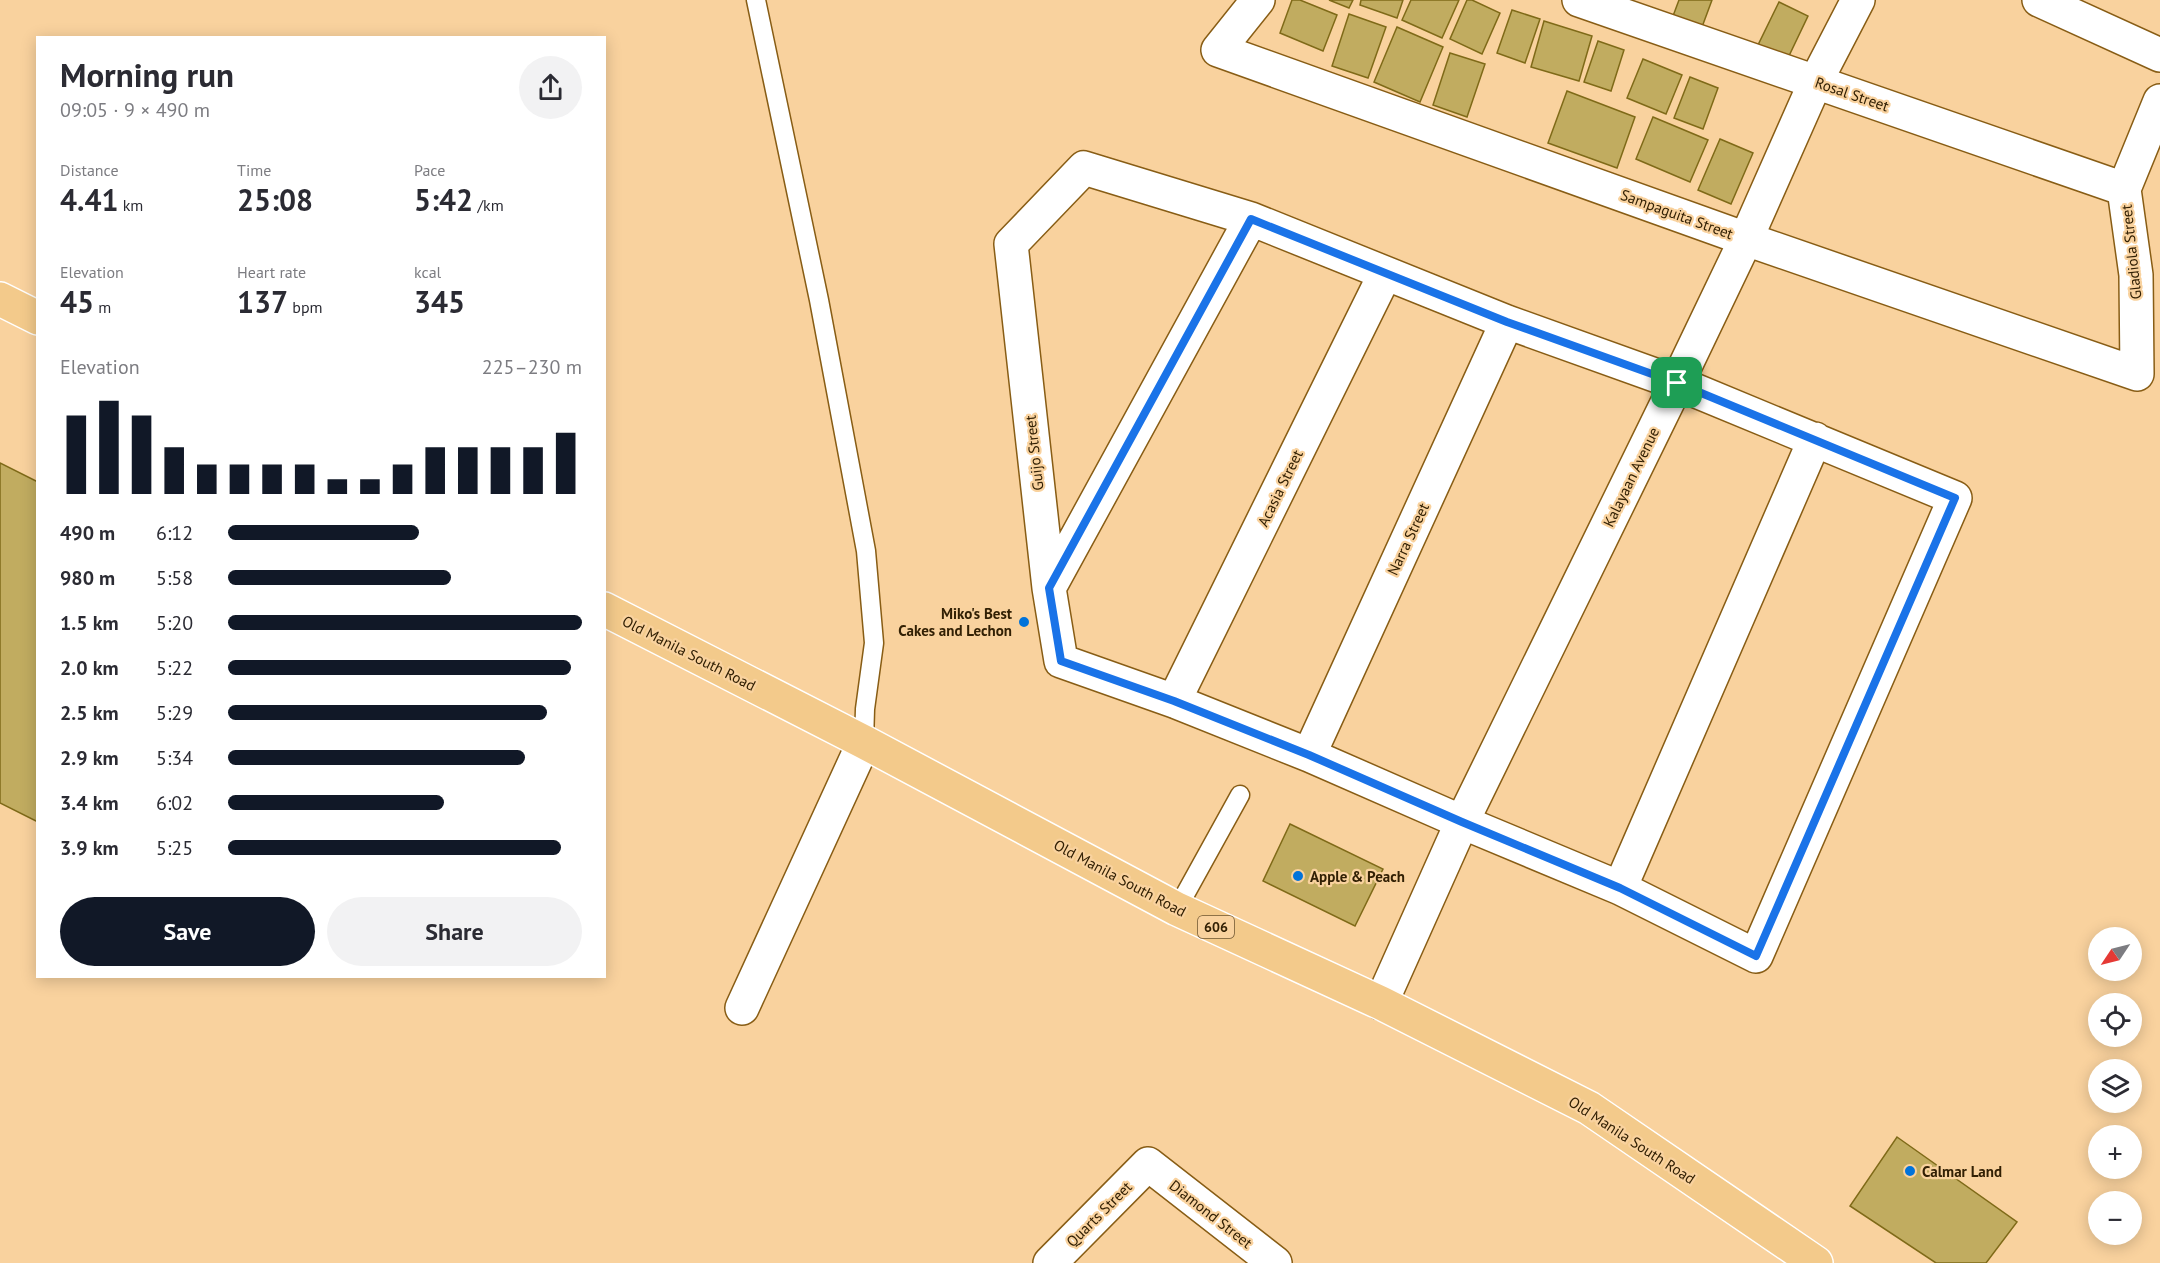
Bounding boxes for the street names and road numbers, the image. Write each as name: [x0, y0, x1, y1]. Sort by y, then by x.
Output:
street label: Rosal Street: [1813, 73, 1891, 115]
street label: Sampaguita Street: [1618, 185, 1736, 243]
street label: Gladiola Street: [2117, 204, 2145, 300]
street label: Guijo Street: [1021, 414, 1047, 492]
street label: Kalayaan Avenue: [1599, 424, 1663, 530]
street label: Acasia Street: [1253, 447, 1307, 529]
street label: Narra Street: [1383, 500, 1433, 578]
street label: Old Manila South Road: [619, 611, 759, 695]
street label: Old Manila South Road: [1051, 835, 1189, 921]
road number: 606: [1198, 916, 1234, 938]
street label: Old Manila South Road: [1565, 1092, 1699, 1188]
street label: Diamond Street: [1166, 1176, 1256, 1252]
street label: Quarts Street: [1062, 1177, 1136, 1251]

